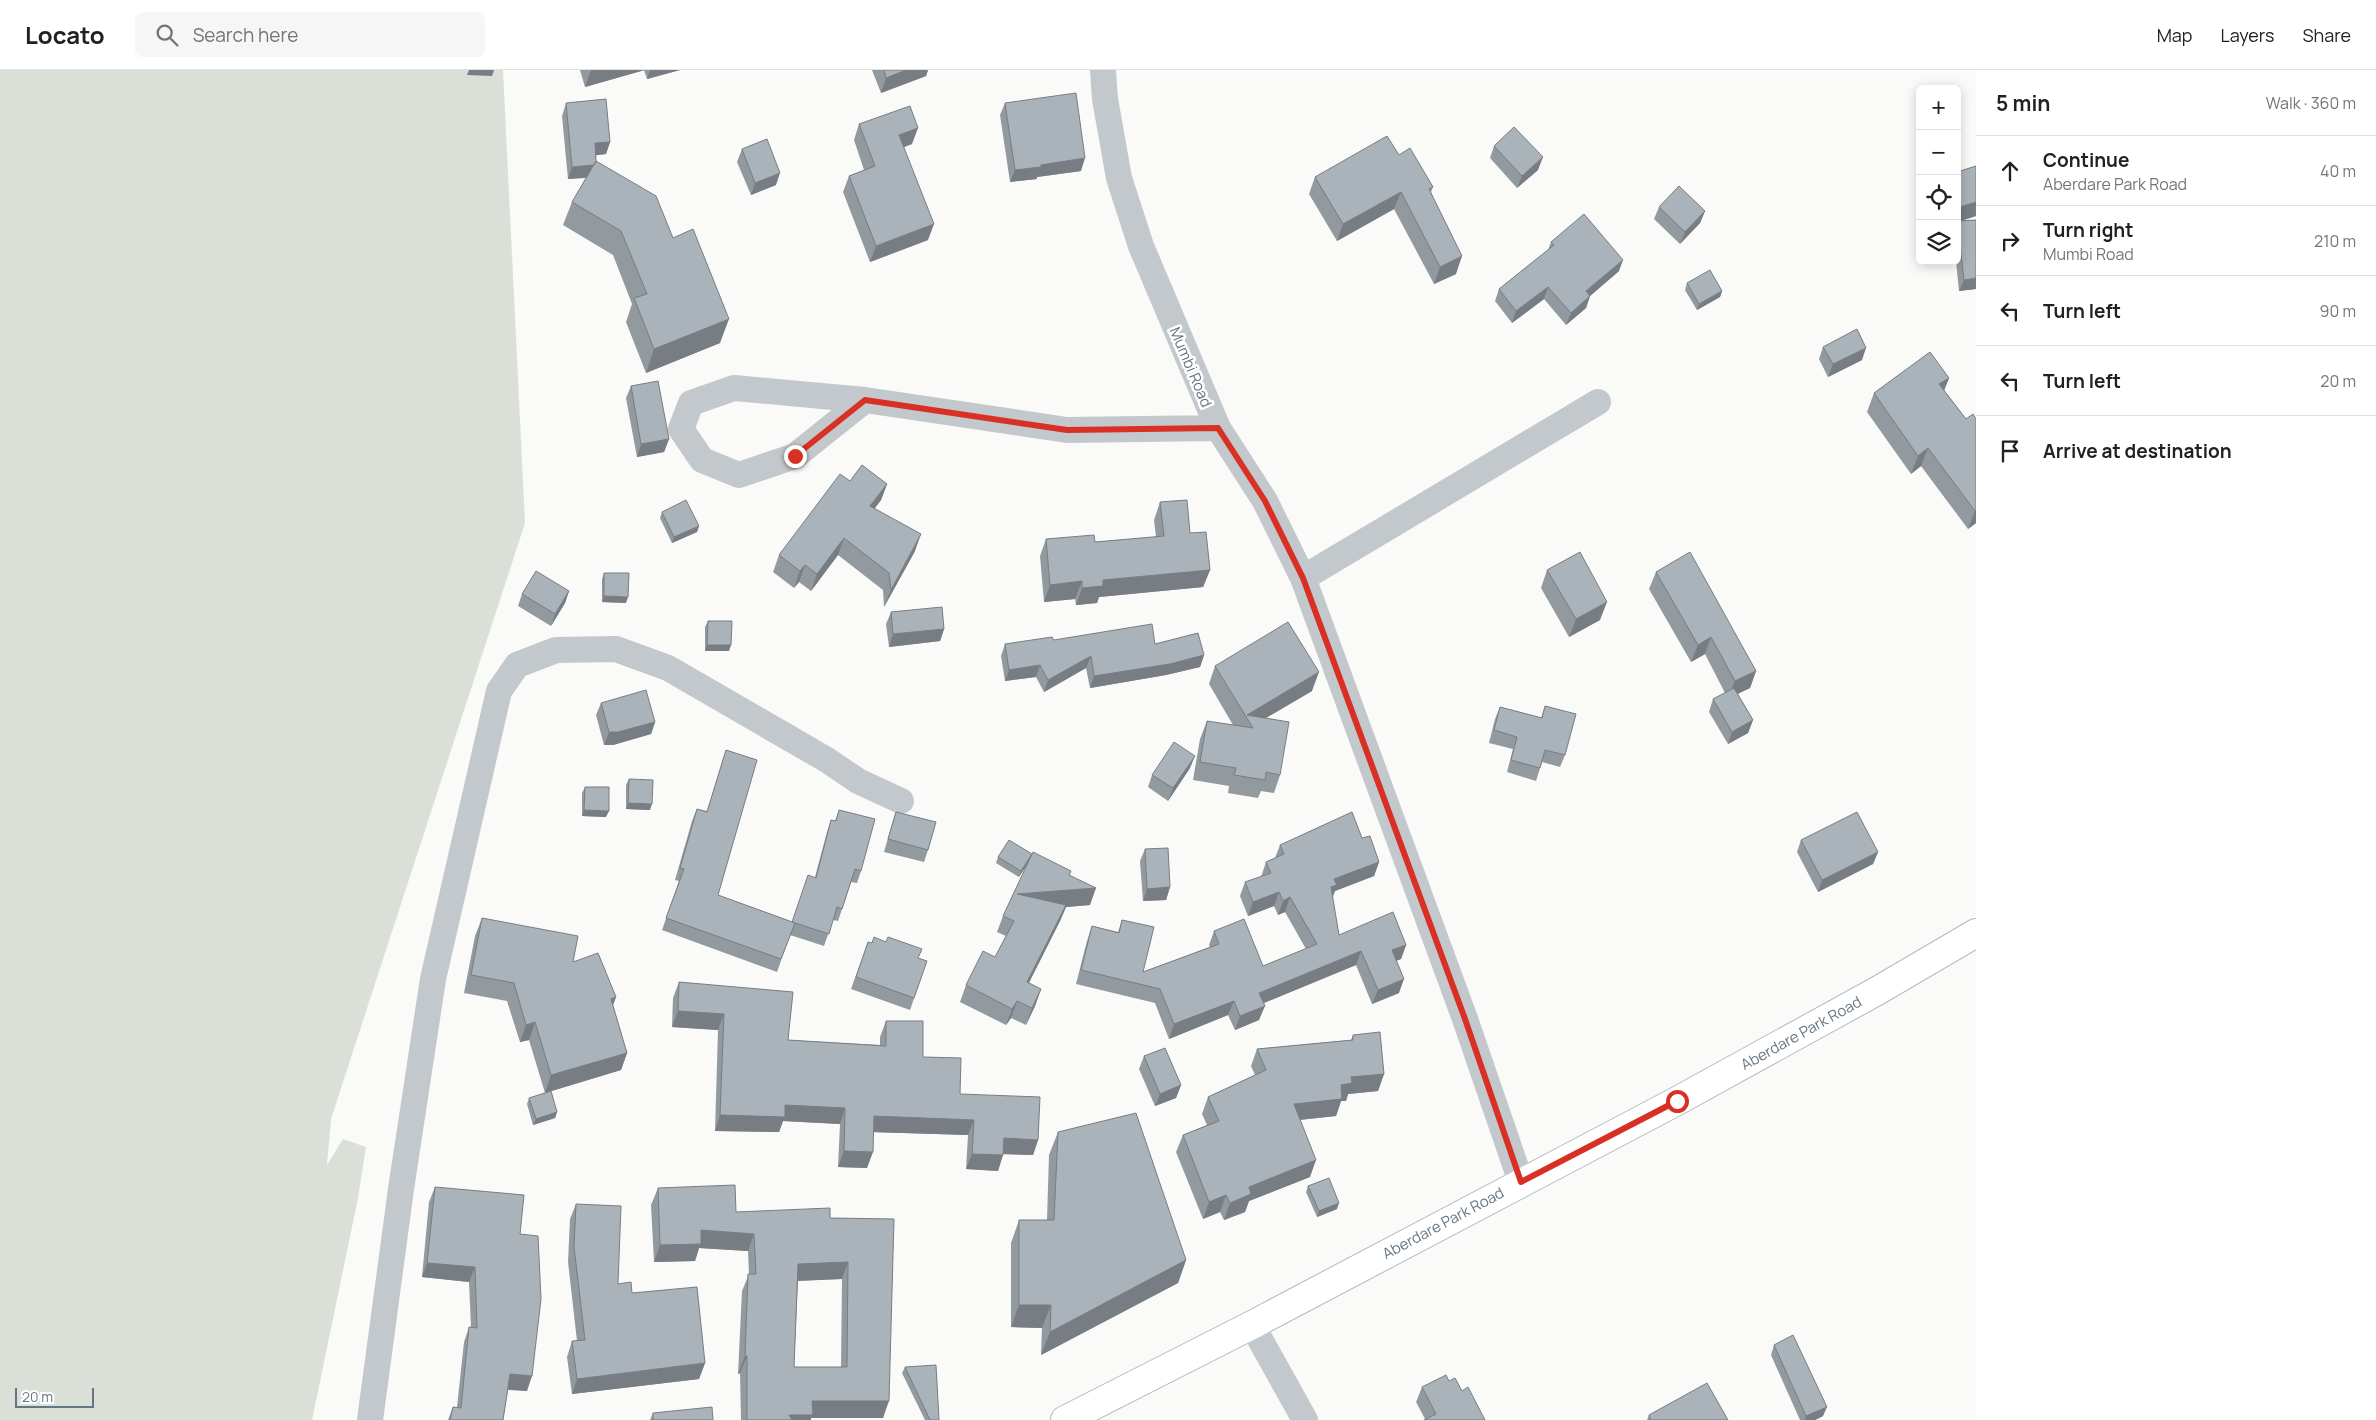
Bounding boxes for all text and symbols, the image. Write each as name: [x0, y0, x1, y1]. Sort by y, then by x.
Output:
search box: [135, 12, 485, 57]
text: Locato: [25, 18, 105, 51]
icon: search: [153, 21, 181, 49]
text: Search here: [193, 22, 298, 48]
text: Map: [2157, 23, 2192, 47]
text: Layers: [2220, 23, 2274, 47]
text: Share: [2302, 23, 2351, 47]
map controls: [1916, 85, 1961, 265]
button: +: [1916, 85, 1961, 130]
text: 5 min: [1996, 89, 2050, 117]
text: Walk · 360 m: [2266, 92, 2356, 114]
button: −: [1916, 130, 1961, 175]
text: Continue: [2043, 147, 2129, 173]
icon: ahead: [1996, 157, 2024, 185]
text: 40 m: [2320, 160, 2356, 182]
text: Aberdare Park Road: [2043, 173, 2187, 195]
button: locate: [1916, 175, 1961, 220]
text: Turn right: [2043, 217, 2133, 243]
button: layers: [1916, 220, 1961, 265]
icon: right: [1996, 227, 2024, 255]
text: 210 m: [2314, 230, 2356, 252]
text: Mumbi Road: [2043, 243, 2134, 265]
icon: left: [1996, 297, 2024, 325]
text: Turn left: [2043, 298, 2121, 324]
text: 90 m: [2320, 300, 2356, 322]
street label: Mumbi Road: [1165, 324, 1217, 410]
icon: left: [1996, 367, 2024, 395]
text: Turn left: [2043, 368, 2121, 394]
text: 20 m: [2320, 370, 2356, 392]
icon: arrive: [1996, 437, 2024, 465]
text: Arrive at destination: [2043, 438, 2232, 464]
route end: [784, 445, 807, 468]
street label: Aberdare Park Road: [1737, 991, 1865, 1075]
route start: [1666, 1090, 1689, 1113]
street label: Aberdare Park Road: [1378, 1182, 1508, 1264]
scale bar: [15, 1385, 94, 1408]
text: 20 m: [22, 1387, 53, 1406]

